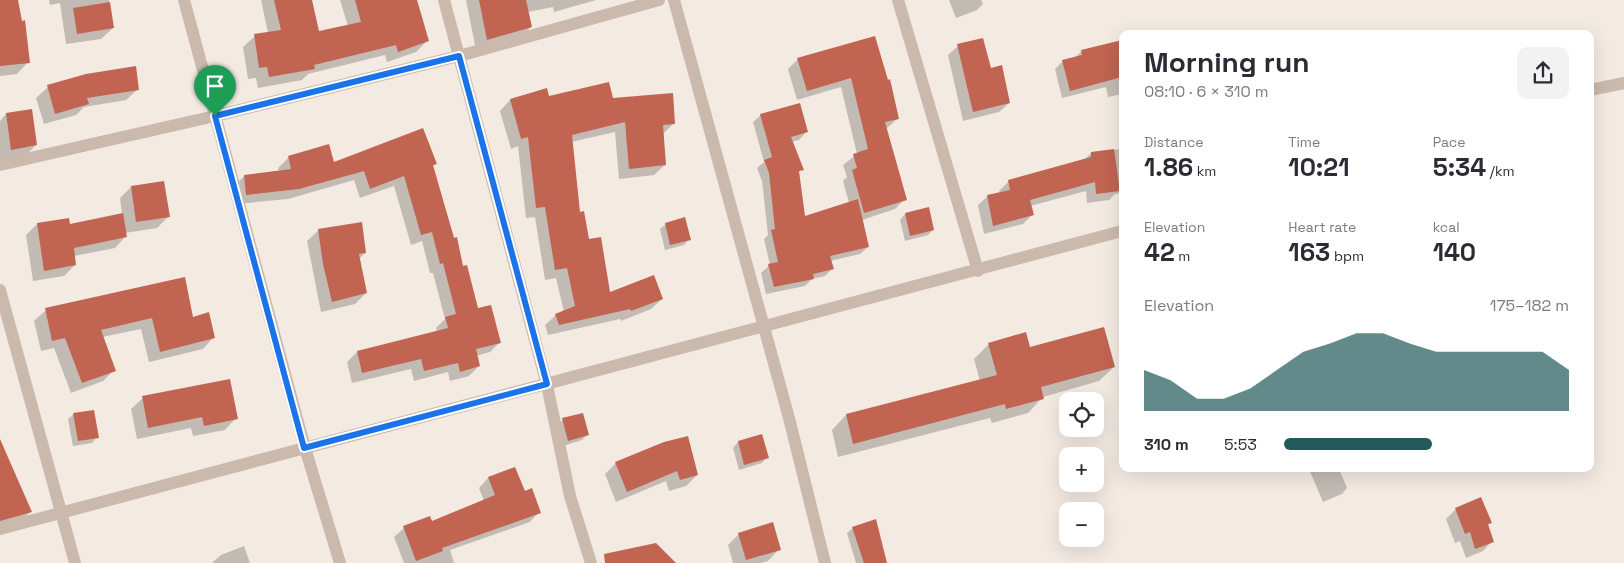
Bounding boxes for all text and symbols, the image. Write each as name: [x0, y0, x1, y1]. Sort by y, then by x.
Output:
text: Morning run: [1144, 44, 1309, 80]
button: share: [1517, 47, 1569, 99]
pin: [194, 65, 236, 116]
icon: arrive: [201, 72, 229, 100]
text: 08:10 · 6 × 310 m: [1144, 81, 1269, 102]
text: Distance: [1144, 133, 1204, 151]
text: Time: [1288, 133, 1320, 151]
text: Pace: [1433, 133, 1465, 151]
text: 1.86: [1144, 151, 1193, 183]
text: 10:21: [1288, 151, 1349, 183]
text: 5:34: [1433, 151, 1486, 183]
text: km: [1193, 162, 1216, 180]
text: /km: [1486, 162, 1515, 180]
text: Elevation: [1144, 218, 1205, 236]
text: Heart rate: [1288, 218, 1356, 236]
text: kcal: [1433, 218, 1460, 236]
text: 42: [1144, 236, 1175, 268]
text: 163: [1288, 236, 1330, 268]
text: 140: [1433, 236, 1476, 268]
text: m: [1175, 247, 1190, 265]
text: bpm: [1330, 247, 1364, 265]
text: Elevation: [1144, 295, 1214, 316]
text: 175–182 m: [1490, 295, 1569, 316]
map controls: [1059, 392, 1104, 547]
button: locate: [1059, 392, 1104, 437]
text: 310 m: [1144, 434, 1189, 455]
text: 5:53: [1224, 434, 1257, 455]
button: +: [1059, 447, 1104, 492]
button: −: [1059, 502, 1104, 547]

